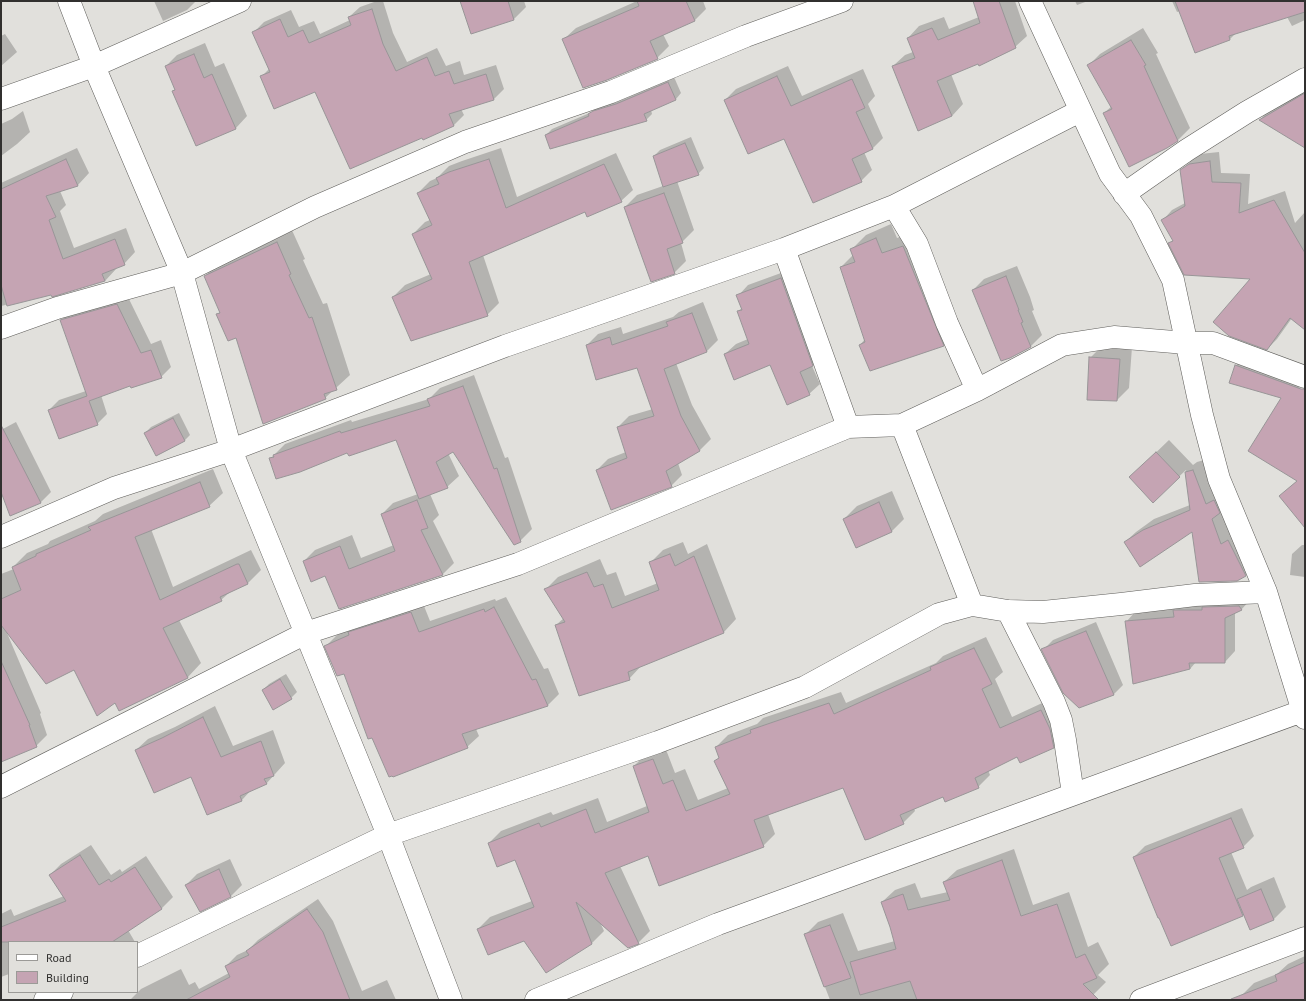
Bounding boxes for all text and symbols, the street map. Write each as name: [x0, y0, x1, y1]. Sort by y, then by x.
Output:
legend: [8, 941, 138, 993]
text: Road: [46, 950, 71, 965]
text: Building: [46, 970, 89, 985]

